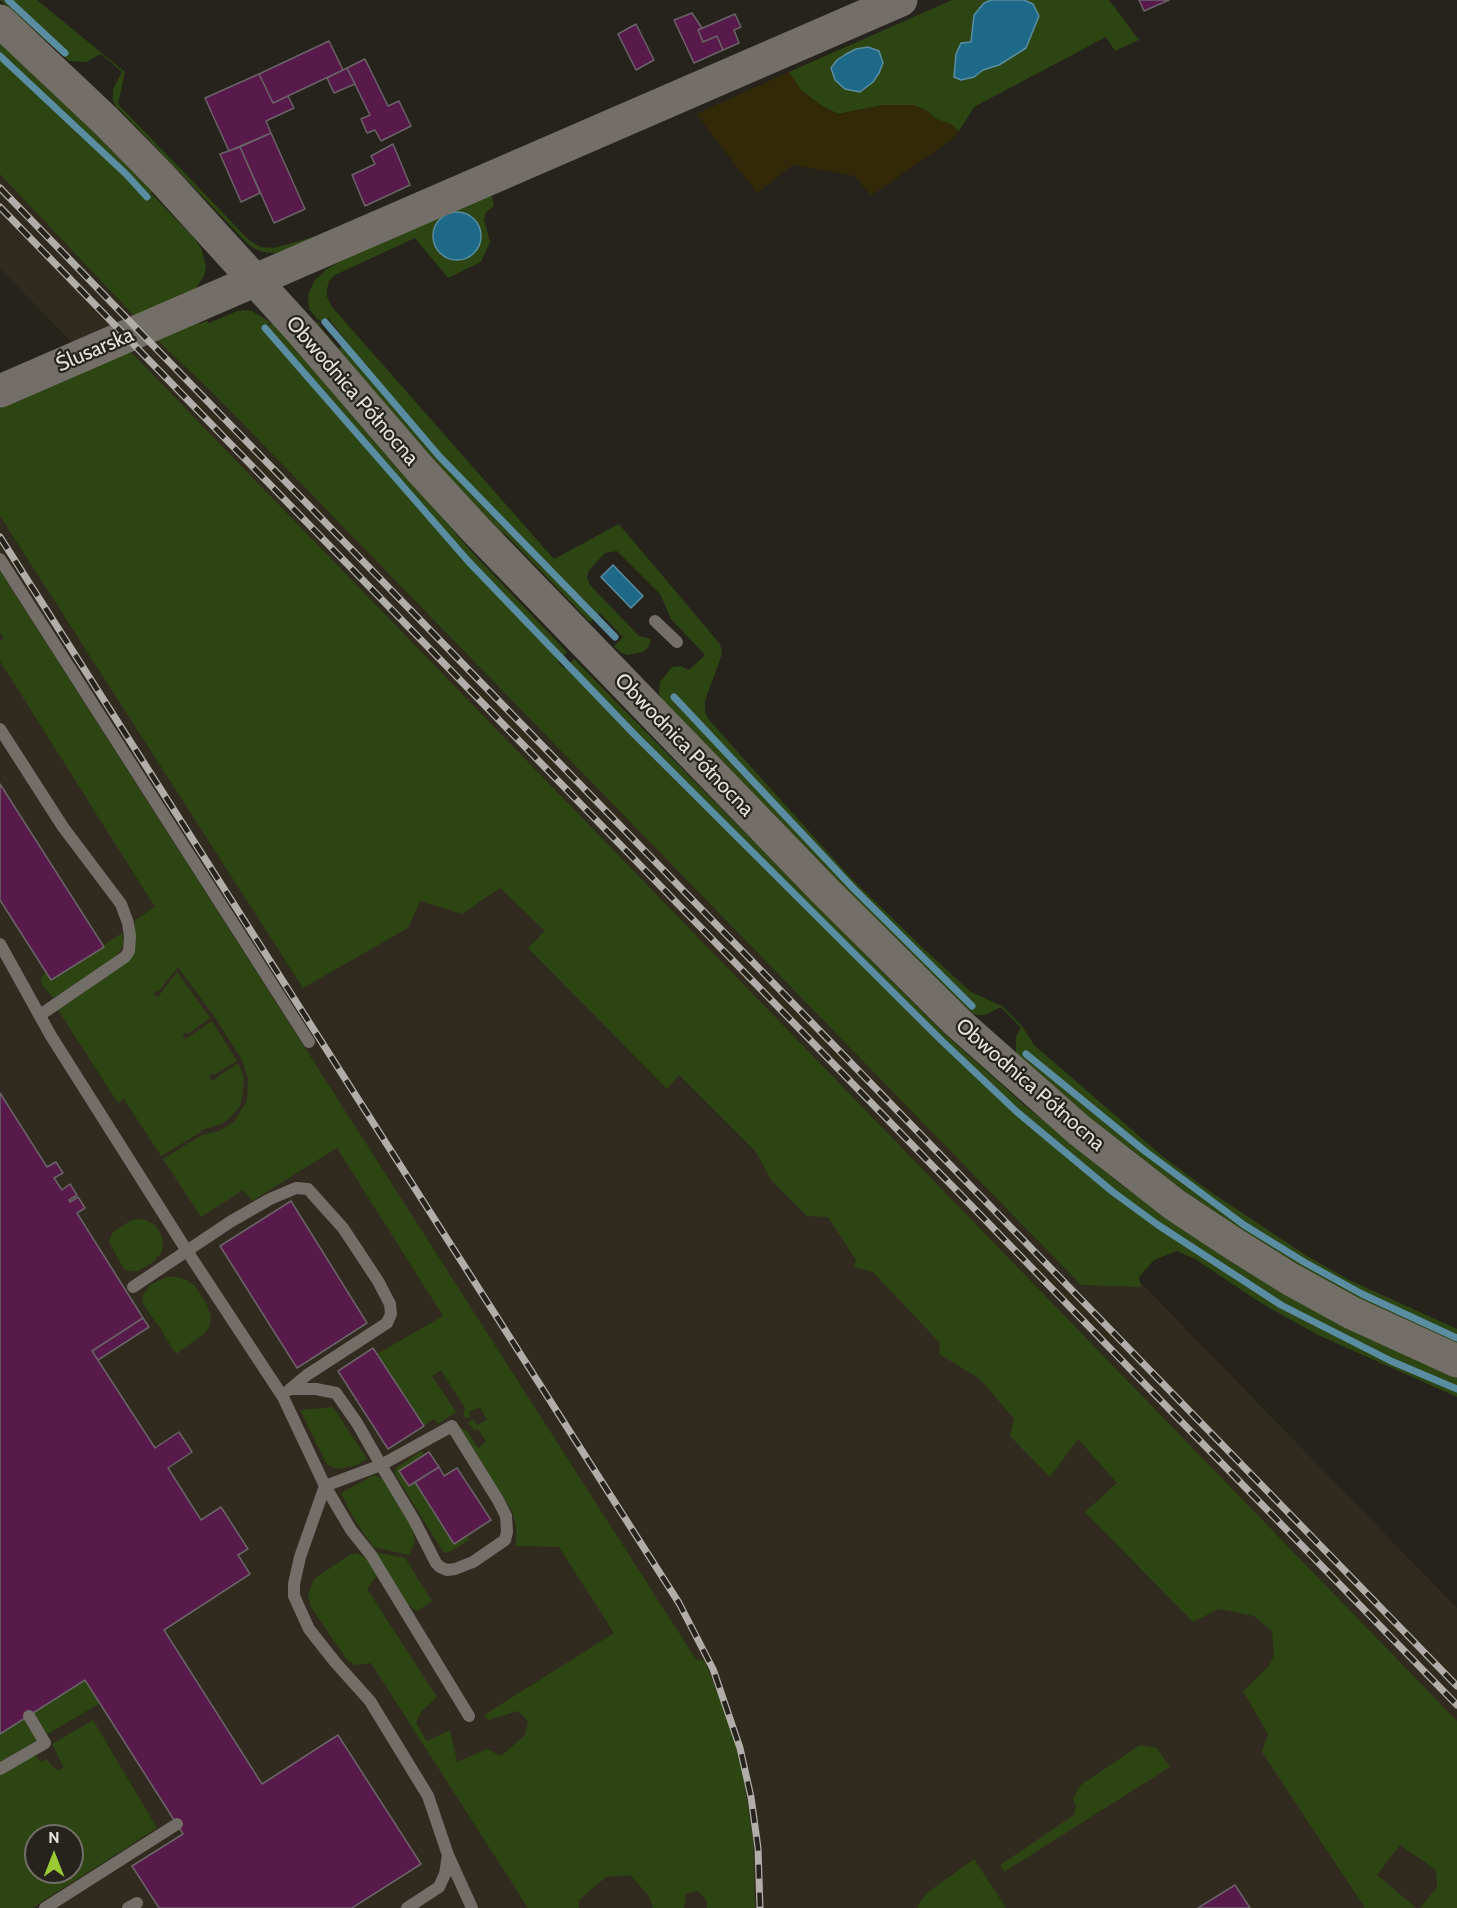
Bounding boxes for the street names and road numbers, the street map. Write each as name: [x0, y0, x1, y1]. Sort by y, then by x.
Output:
street label: Obwodnica Północna: [280, 311, 424, 471]
street label: Ślusarska: [52, 322, 138, 378]
street label: Obwodnica Północna: [609, 668, 759, 822]
street label: Obwodnica Północna: [950, 1013, 1110, 1157]

